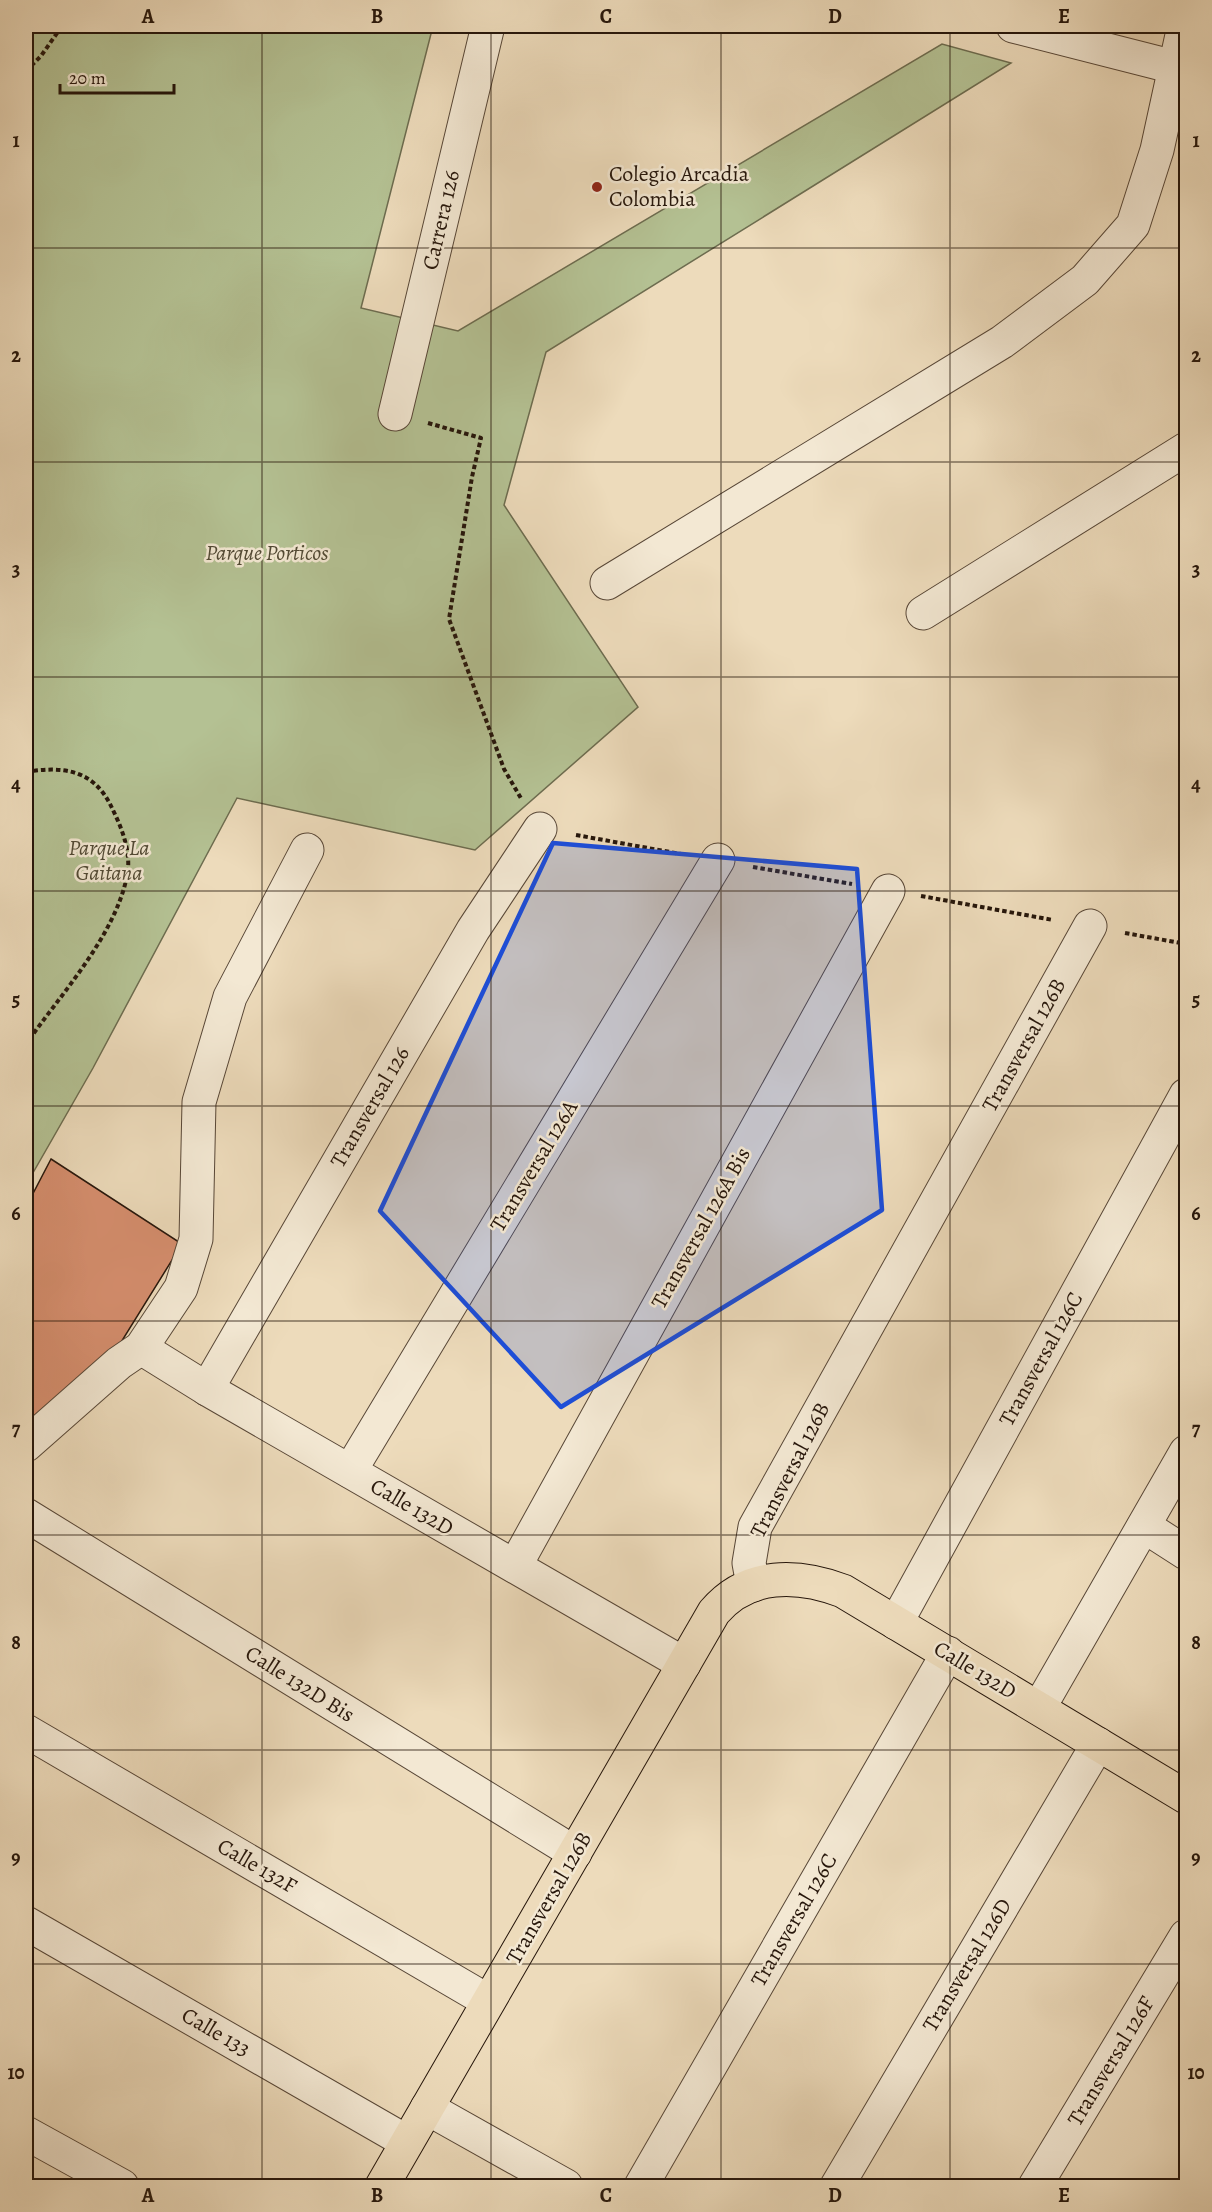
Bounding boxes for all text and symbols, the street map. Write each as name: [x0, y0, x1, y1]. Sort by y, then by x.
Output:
text: A: [141, 3, 155, 30]
text: B: [371, 3, 383, 30]
text: C: [600, 3, 612, 30]
text: D: [828, 3, 842, 30]
text: E: [1058, 3, 1070, 30]
scale bar: [60, 57, 174, 95]
text: 20 m: [69, 66, 106, 90]
text: 1: [12, 127, 20, 154]
text: 1: [1192, 127, 1200, 154]
place label: Colegio Arcadia Colombia: [609, 159, 750, 214]
street label: Carrera 126: [415, 167, 467, 273]
marker: Colegio Arcadia Colombia: [590, 180, 604, 194]
text: 2: [11, 342, 21, 369]
text: 2: [1191, 342, 1201, 369]
park label: Parque Porticos: [205, 538, 329, 568]
text: 3: [12, 556, 20, 583]
text: 3: [1192, 556, 1200, 583]
text: 4: [11, 771, 21, 798]
text: 4: [1191, 771, 1201, 798]
park label: Parque La Gaitana: [68, 833, 150, 888]
street label: Transversal 126B: [975, 973, 1073, 1117]
text: 5: [12, 986, 20, 1013]
text: 5: [1192, 986, 1200, 1013]
street label: Transversal 126: [323, 1041, 417, 1173]
street label: Transversal 126A: [483, 1094, 586, 1237]
street label: Transversal 126A Bis: [644, 1142, 758, 1314]
text: 6: [11, 1200, 21, 1227]
text: 6: [1191, 1200, 1201, 1227]
street label: Transversal 126C: [992, 1286, 1090, 1432]
street label: Transversal 126B: [743, 1397, 837, 1543]
text: 7: [12, 1415, 21, 1442]
text: 7: [1192, 1415, 1201, 1442]
street label: Calle 132D: [365, 1471, 459, 1543]
text: 8: [11, 1629, 21, 1656]
text: 8: [1191, 1629, 1201, 1656]
street label: Calle 132D: [928, 1634, 1022, 1706]
street label: Calle 132D Bis: [240, 1638, 360, 1730]
street label: Transversal 126B: [499, 1826, 599, 1970]
street label: Calle 132F: [212, 1831, 302, 1901]
text: 9: [11, 1844, 21, 1871]
text: 9: [1191, 1844, 1201, 1871]
street label: Transversal 126C: [744, 1848, 844, 1992]
street label: Transversal 126D: [915, 1893, 1019, 2037]
street label: Transversal 126F: [1060, 1990, 1162, 2132]
street label: Calle 133: [176, 2000, 256, 2064]
text: 10: [7, 2059, 25, 2086]
text: 10: [1187, 2059, 1205, 2086]
text: A: [141, 2182, 155, 2209]
text: B: [371, 2182, 383, 2209]
text: C: [600, 2182, 612, 2209]
text: D: [828, 2182, 842, 2209]
text: E: [1058, 2182, 1070, 2209]

